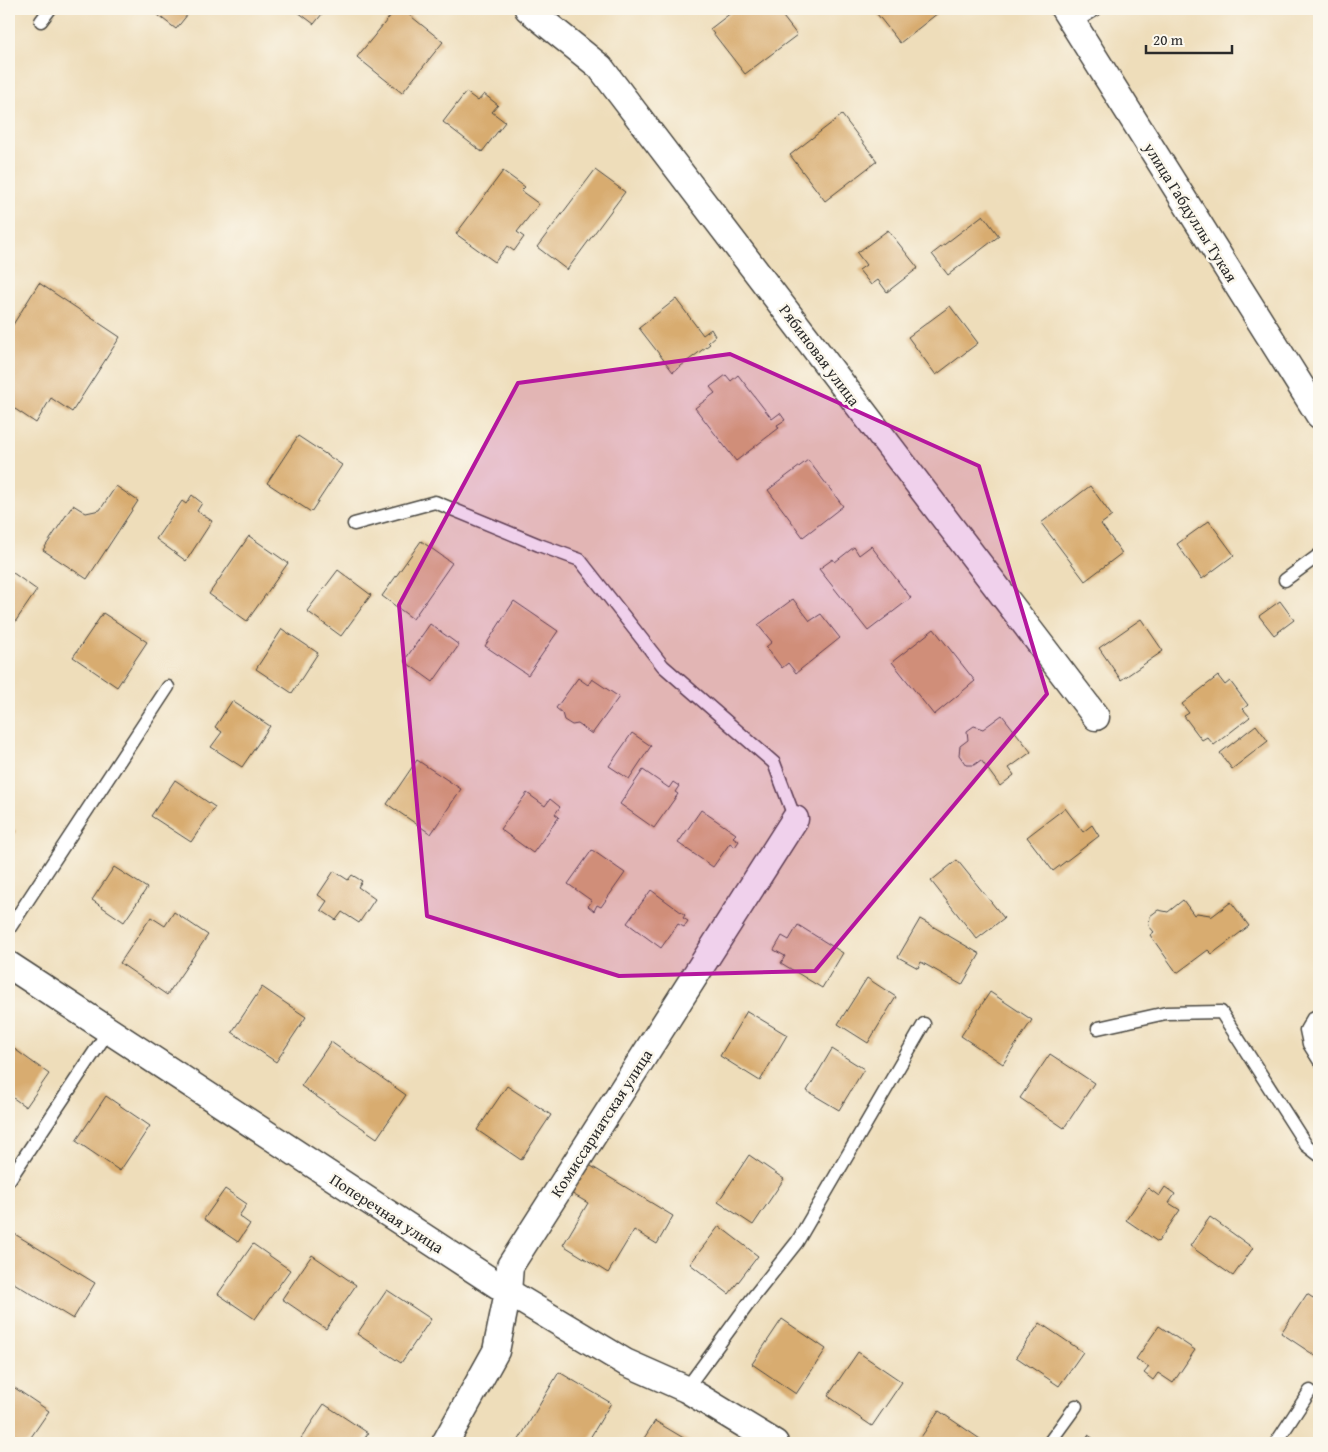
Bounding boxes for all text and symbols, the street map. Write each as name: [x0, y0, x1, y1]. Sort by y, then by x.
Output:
scale bar: [1146, 22, 1232, 54]
text: 20 m: [1153, 29, 1184, 50]
street label: улица Габдуллы Тукая: [1138, 137, 1244, 286]
street label: Рябиновая улица: [774, 299, 867, 411]
street label: Комиссариатская улица: [544, 1044, 658, 1202]
street label: Поперечная улица: [325, 1167, 449, 1259]

